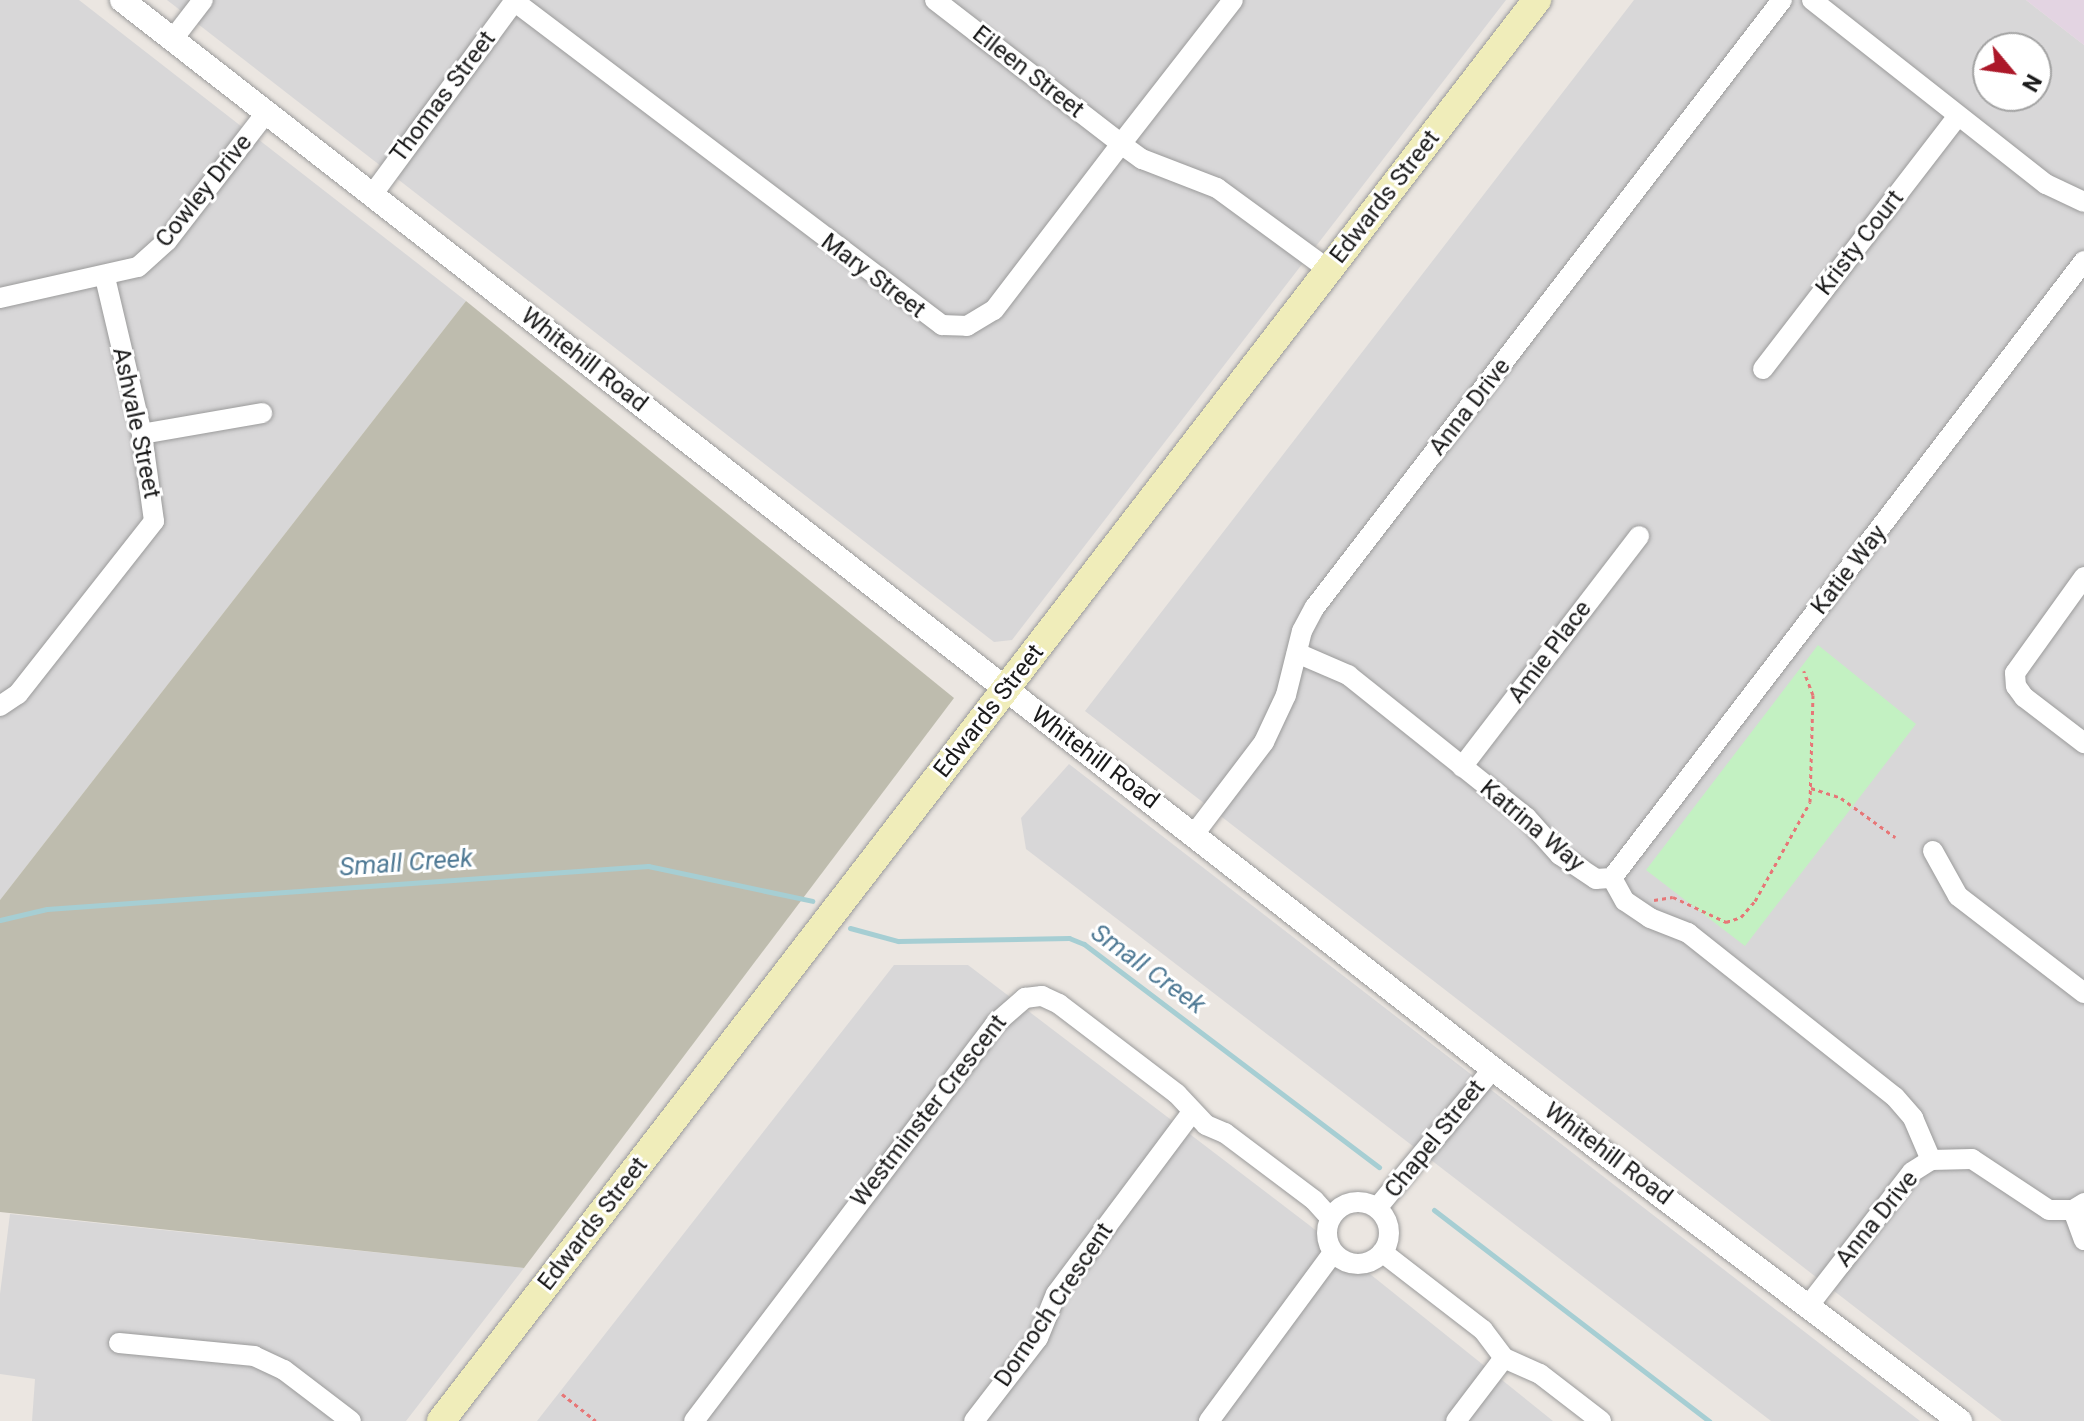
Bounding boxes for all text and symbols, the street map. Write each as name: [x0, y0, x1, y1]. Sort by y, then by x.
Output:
street label: Eileen Street: [967, 20, 1089, 124]
street label: Thomas Street: [384, 26, 502, 168]
north arrow: [1972, 32, 2052, 112]
text: N: [2017, 70, 2046, 96]
street label: Edwards Street: [1324, 125, 1446, 269]
street label: Cowley Drive: [150, 129, 258, 253]
street label: Kristy Court: [1810, 185, 1910, 301]
street label: Mary Street: [815, 227, 931, 325]
street label: Whitehill Road: [515, 302, 653, 418]
street label: Ashvale Street: [106, 345, 166, 501]
street label: Anna Drive: [1423, 353, 1517, 461]
street label: Katie Way: [1805, 520, 1893, 620]
street label: Amie Place: [1502, 595, 1598, 709]
street label: Edwards Street: [928, 639, 1050, 783]
street label: Whitehill Road: [1025, 701, 1165, 815]
street label: Katrina Way: [1474, 774, 1590, 878]
water label: Small Creek: [338, 843, 474, 883]
water label: Small Creek: [1085, 917, 1211, 1021]
street label: Westminster Crescent: [845, 1009, 1013, 1213]
street label: Chapel Street: [1379, 1074, 1491, 1204]
street label: Whitehill Road: [1538, 1097, 1678, 1211]
street label: Edwards Street: [532, 1152, 654, 1296]
street label: Anna Drive: [1830, 1165, 1924, 1273]
street label: Dornoch Crescent: [989, 1218, 1119, 1392]

